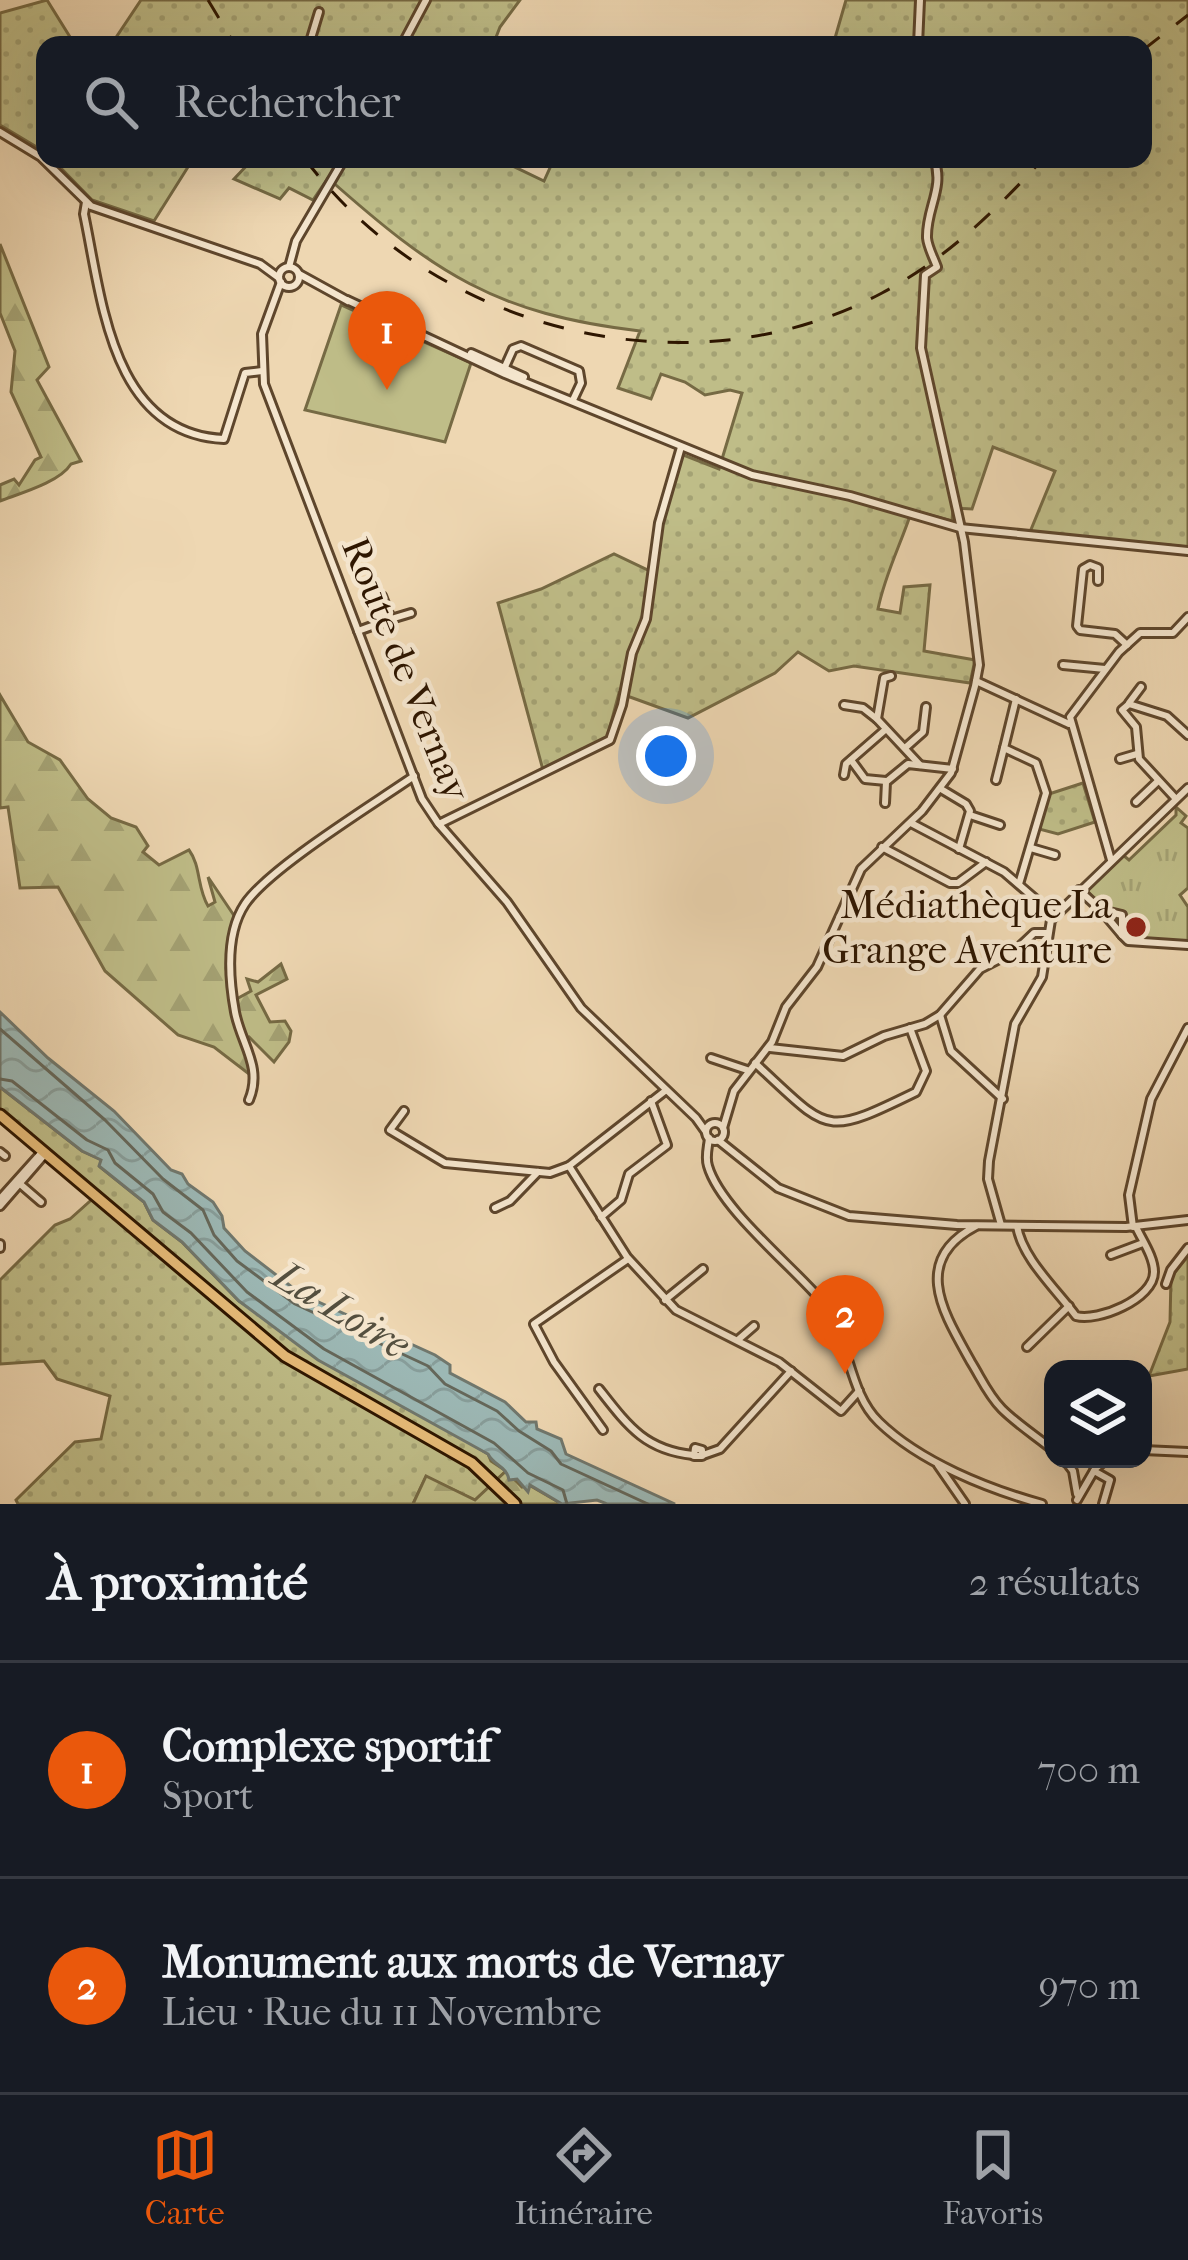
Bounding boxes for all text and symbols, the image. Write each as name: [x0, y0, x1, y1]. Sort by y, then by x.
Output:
search box: [36, 36, 1152, 168]
icon: search: [78, 69, 144, 135]
text: Rechercher: [174, 76, 400, 129]
pin: 1: [348, 291, 426, 390]
street label: Route de Vernay: [332, 531, 480, 808]
your location: [636, 726, 696, 786]
place label: Médiathèque La Grange Aventure: [822, 882, 1113, 973]
marker: Médiathèque La Grange Aventure: [1123, 914, 1149, 940]
water label: La Loire: [262, 1249, 419, 1370]
pin: 2: [806, 1275, 884, 1374]
map controls: [1044, 1360, 1152, 1468]
button: layers: [1044, 1360, 1152, 1468]
text: À proximité: [48, 1552, 308, 1612]
text: 2 résultats: [969, 1559, 1140, 1605]
text: Complexe sportif: [162, 1720, 492, 1773]
text: 1: [80, 1747, 94, 1793]
text: 700 m: [1037, 1747, 1140, 1793]
text: Sport: [162, 1773, 254, 1819]
text: Monument aux morts de Vernay: [162, 1936, 783, 1989]
text: 2: [77, 1963, 97, 2009]
text: 970 m: [1039, 1963, 1140, 2009]
text: Lieu · Rue du 11 Novembre: [162, 1989, 602, 2035]
tab: Carte: [145, 2122, 225, 2233]
tab: Itinéraire: [514, 2122, 653, 2233]
tab: Favoris: [943, 2122, 1043, 2233]

